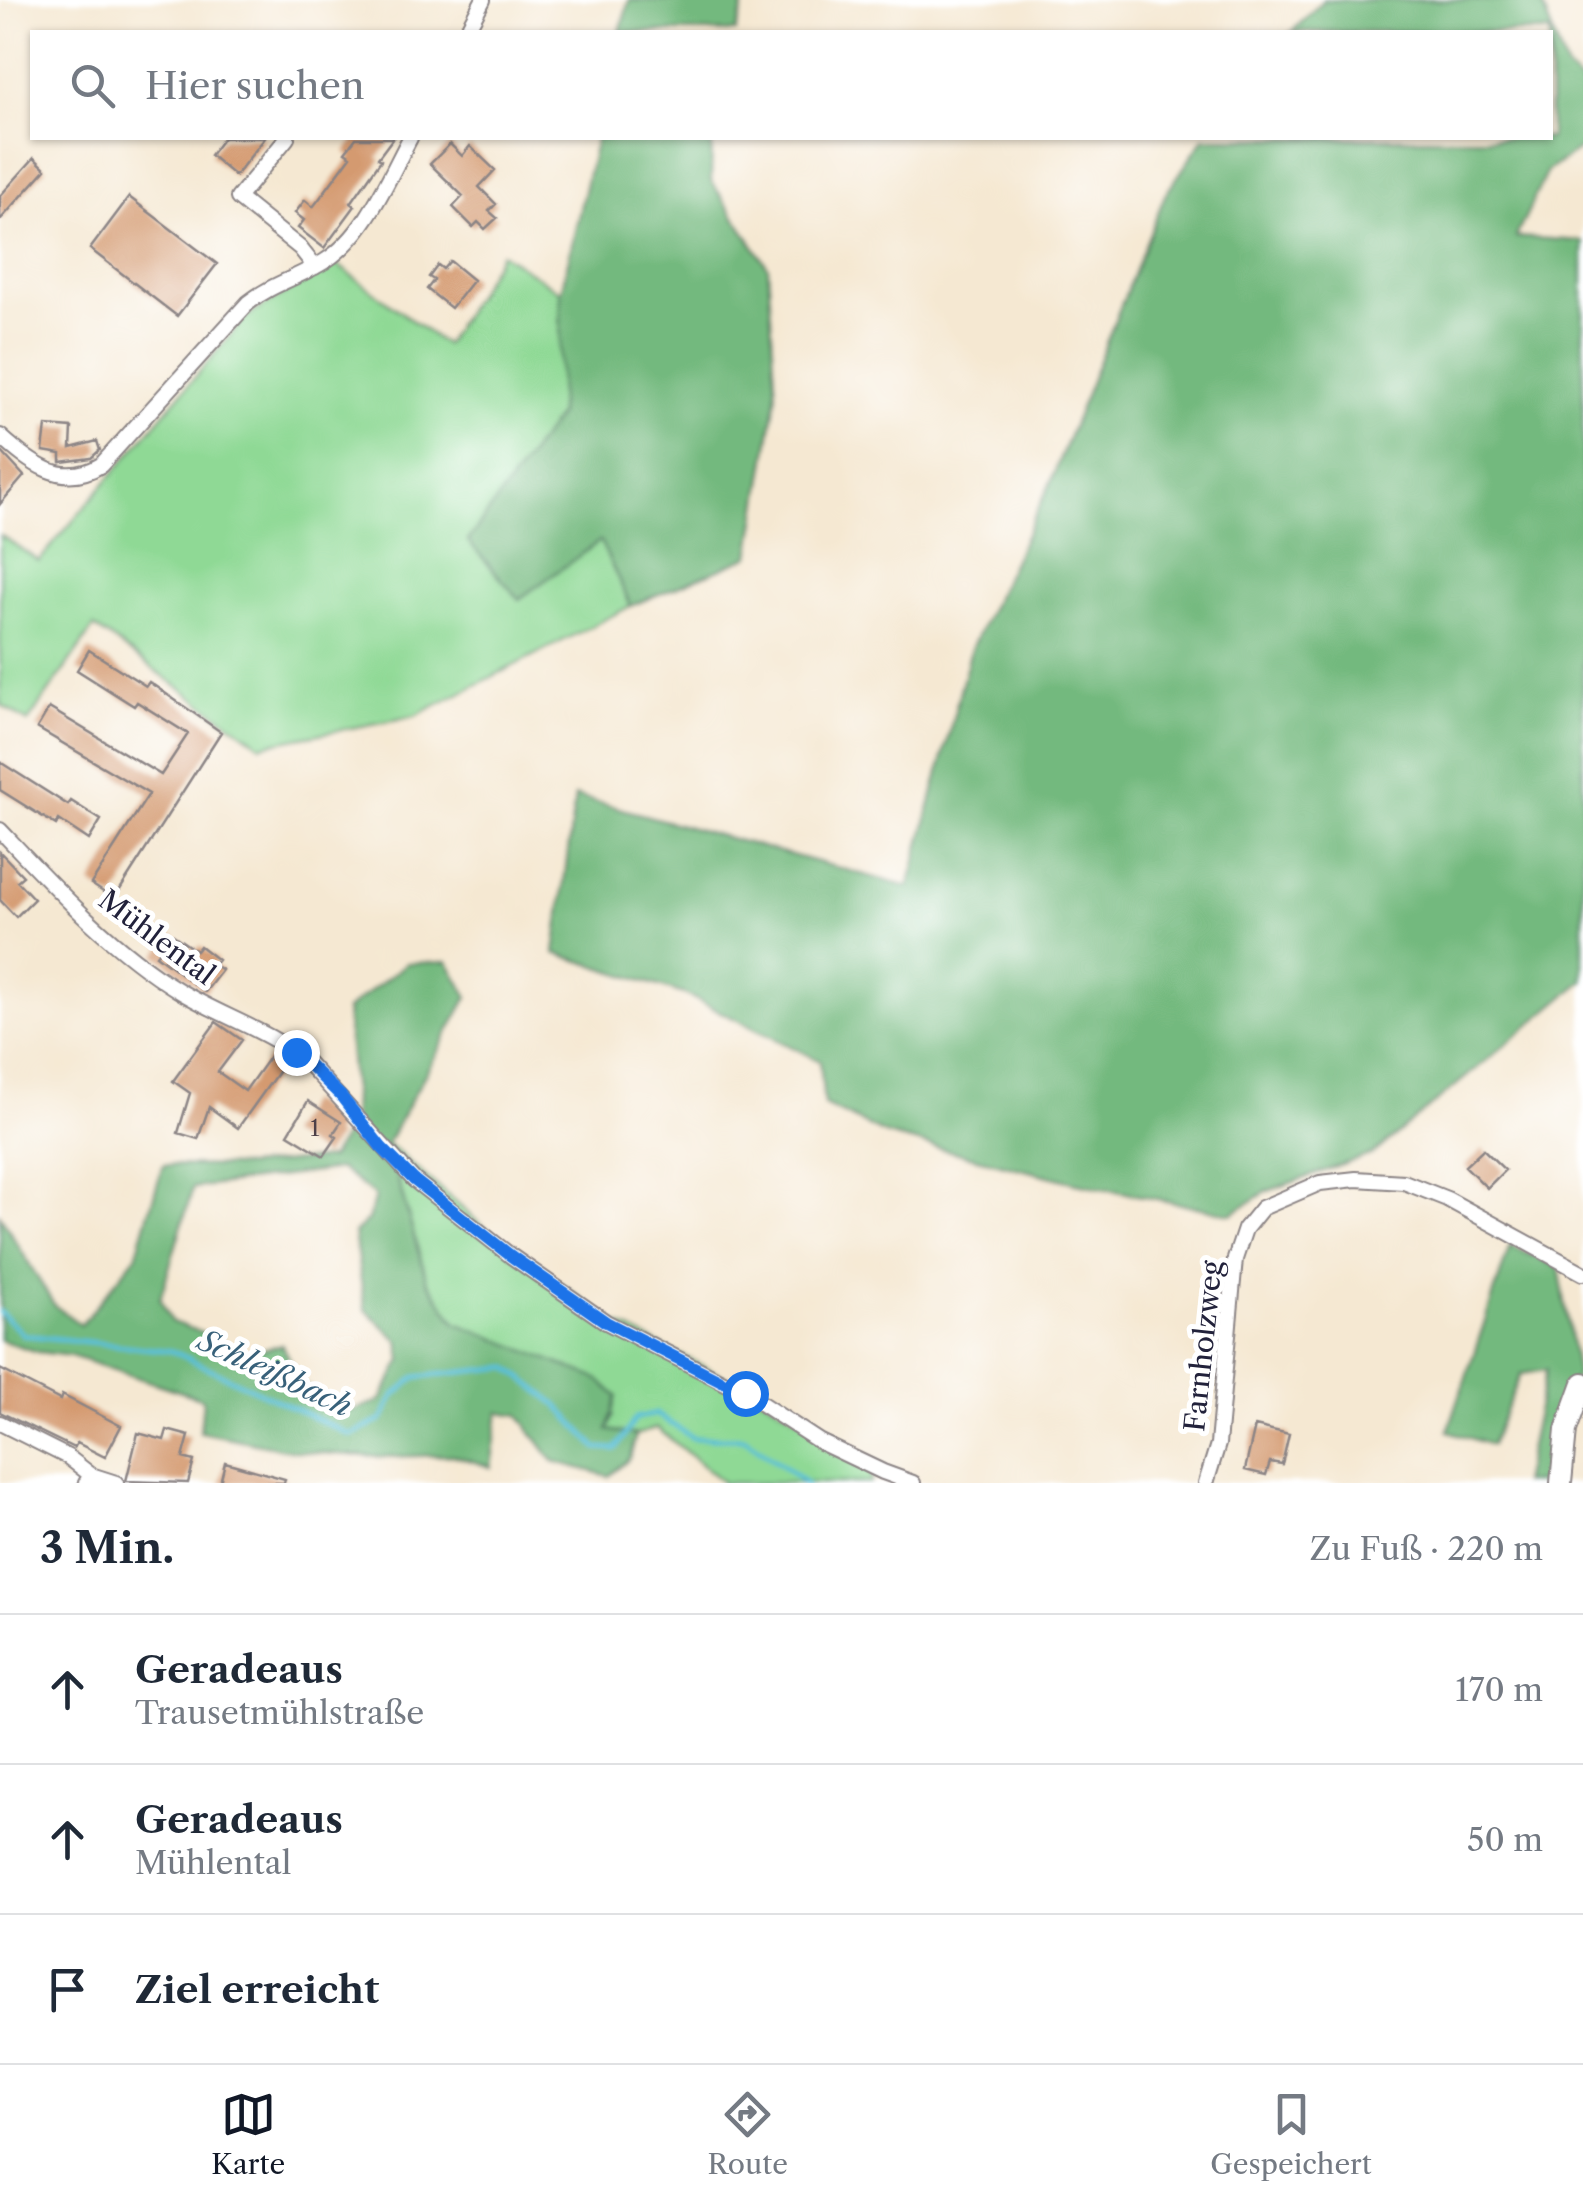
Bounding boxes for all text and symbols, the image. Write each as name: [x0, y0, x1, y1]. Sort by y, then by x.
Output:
search box: [30, 30, 1553, 140]
icon: search: [65, 58, 120, 113]
text: Hier suchen: [145, 62, 365, 109]
street label: Mühlental: [92, 882, 222, 992]
route end: [274, 1030, 320, 1076]
house number: 1: [310, 1115, 320, 1142]
street label: Farnholzweg: [1177, 1259, 1229, 1433]
water label: Schleißbach: [191, 1321, 358, 1425]
route start: [723, 1371, 769, 1417]
text: 3 Min.: [40, 1522, 174, 1574]
text: Zu Fuß · 220 m: [1310, 1529, 1543, 1568]
text: Geradeaus: [135, 1646, 343, 1693]
icon: ahead: [40, 1662, 95, 1717]
text: 170 m: [1455, 1670, 1543, 1709]
text: Trausetmühlstraße: [135, 1693, 424, 1732]
text: Geradeaus: [135, 1796, 343, 1843]
icon: ahead: [40, 1812, 95, 1867]
text: 50 m: [1467, 1820, 1543, 1859]
text: Mühlental: [135, 1843, 291, 1882]
icon: arrive: [40, 1962, 95, 2017]
text: Ziel erreicht: [135, 1966, 379, 2013]
tab: Karte: [211, 2087, 285, 2181]
tab: Route: [708, 2087, 788, 2181]
tab: Gespeichert: [1210, 2087, 1372, 2181]

